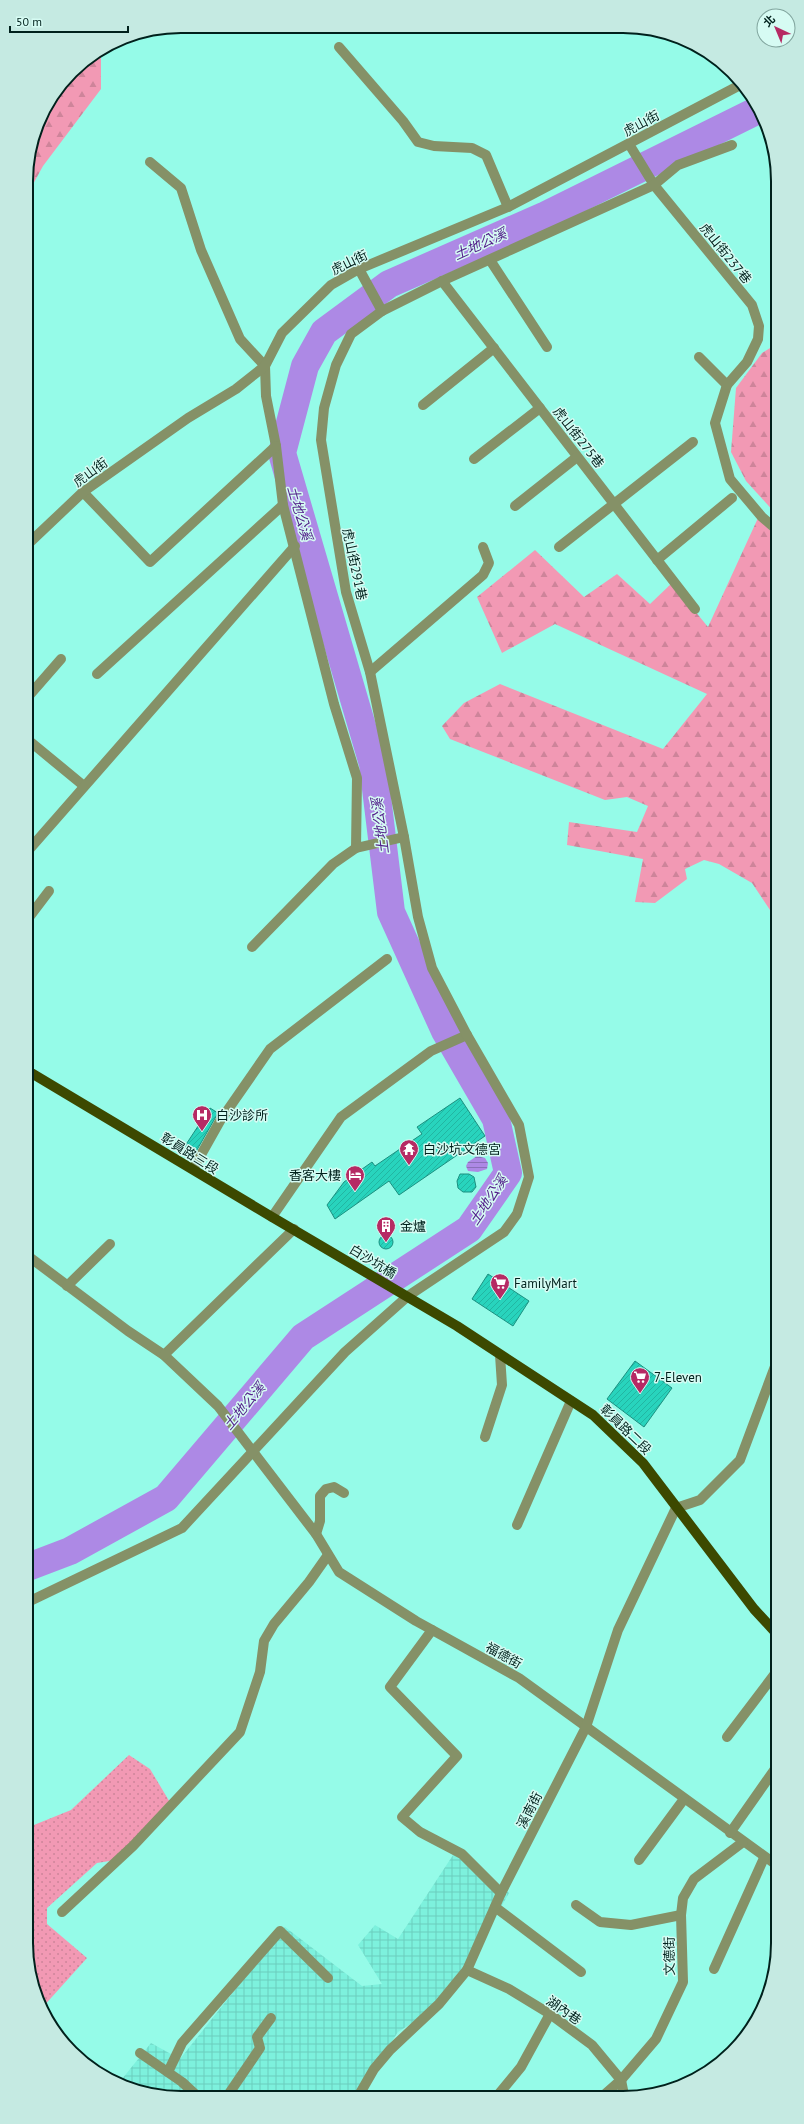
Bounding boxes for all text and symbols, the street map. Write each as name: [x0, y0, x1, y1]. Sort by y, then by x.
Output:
scale bar: [10, 8, 128, 34]
north arrow: [756, 8, 796, 48]
text: 北: [760, 12, 778, 30]
text: 50 m: [16, 14, 42, 29]
street label: 虎山街: [620, 107, 662, 140]
street label: 虎山街237巷: [696, 219, 755, 287]
water label: 土地公溪: [451, 224, 511, 264]
street label: 虎山街: [328, 246, 370, 279]
street label: 虎山街275巷: [549, 403, 608, 471]
street label: 虎山街: [70, 454, 111, 491]
water label: 土地公溪: [284, 484, 317, 544]
street label: 虎山街291巷: [339, 527, 370, 602]
water label: 土地公溪: [367, 795, 392, 855]
hospital icon: 白沙診所: [191, 1104, 213, 1132]
place label: 白沙診所: [216, 1107, 268, 1124]
street label: 彰員路三段: [158, 1129, 222, 1178]
temple icon: 白沙坑文德宮: [398, 1138, 420, 1166]
place label: 白沙坑文德宮: [423, 1141, 501, 1158]
hotel icon: 香客大樓: [344, 1164, 366, 1192]
place label: 香客大樓: [289, 1167, 341, 1184]
water label: 土地公溪: [465, 1170, 512, 1228]
building icon: 金爐: [375, 1215, 397, 1243]
place label: 金爐: [400, 1218, 426, 1235]
street label: 白沙坑橋: [346, 1241, 399, 1282]
supermarket icon: FamilyMart: [489, 1272, 511, 1300]
place label: FamilyMart: [514, 1275, 578, 1292]
supermarket icon: 7-Eleven: [629, 1366, 651, 1394]
place label: 7-Eleven: [654, 1369, 702, 1386]
water label: 土地公溪: [219, 1377, 270, 1433]
street label: 彰員路二段: [596, 1401, 655, 1458]
street label: 福德街: [483, 1639, 525, 1672]
street label: 溪南街: [513, 1789, 546, 1831]
street label: 文德街: [661, 1936, 678, 1976]
street label: 湖內巷: [543, 1992, 585, 2029]

